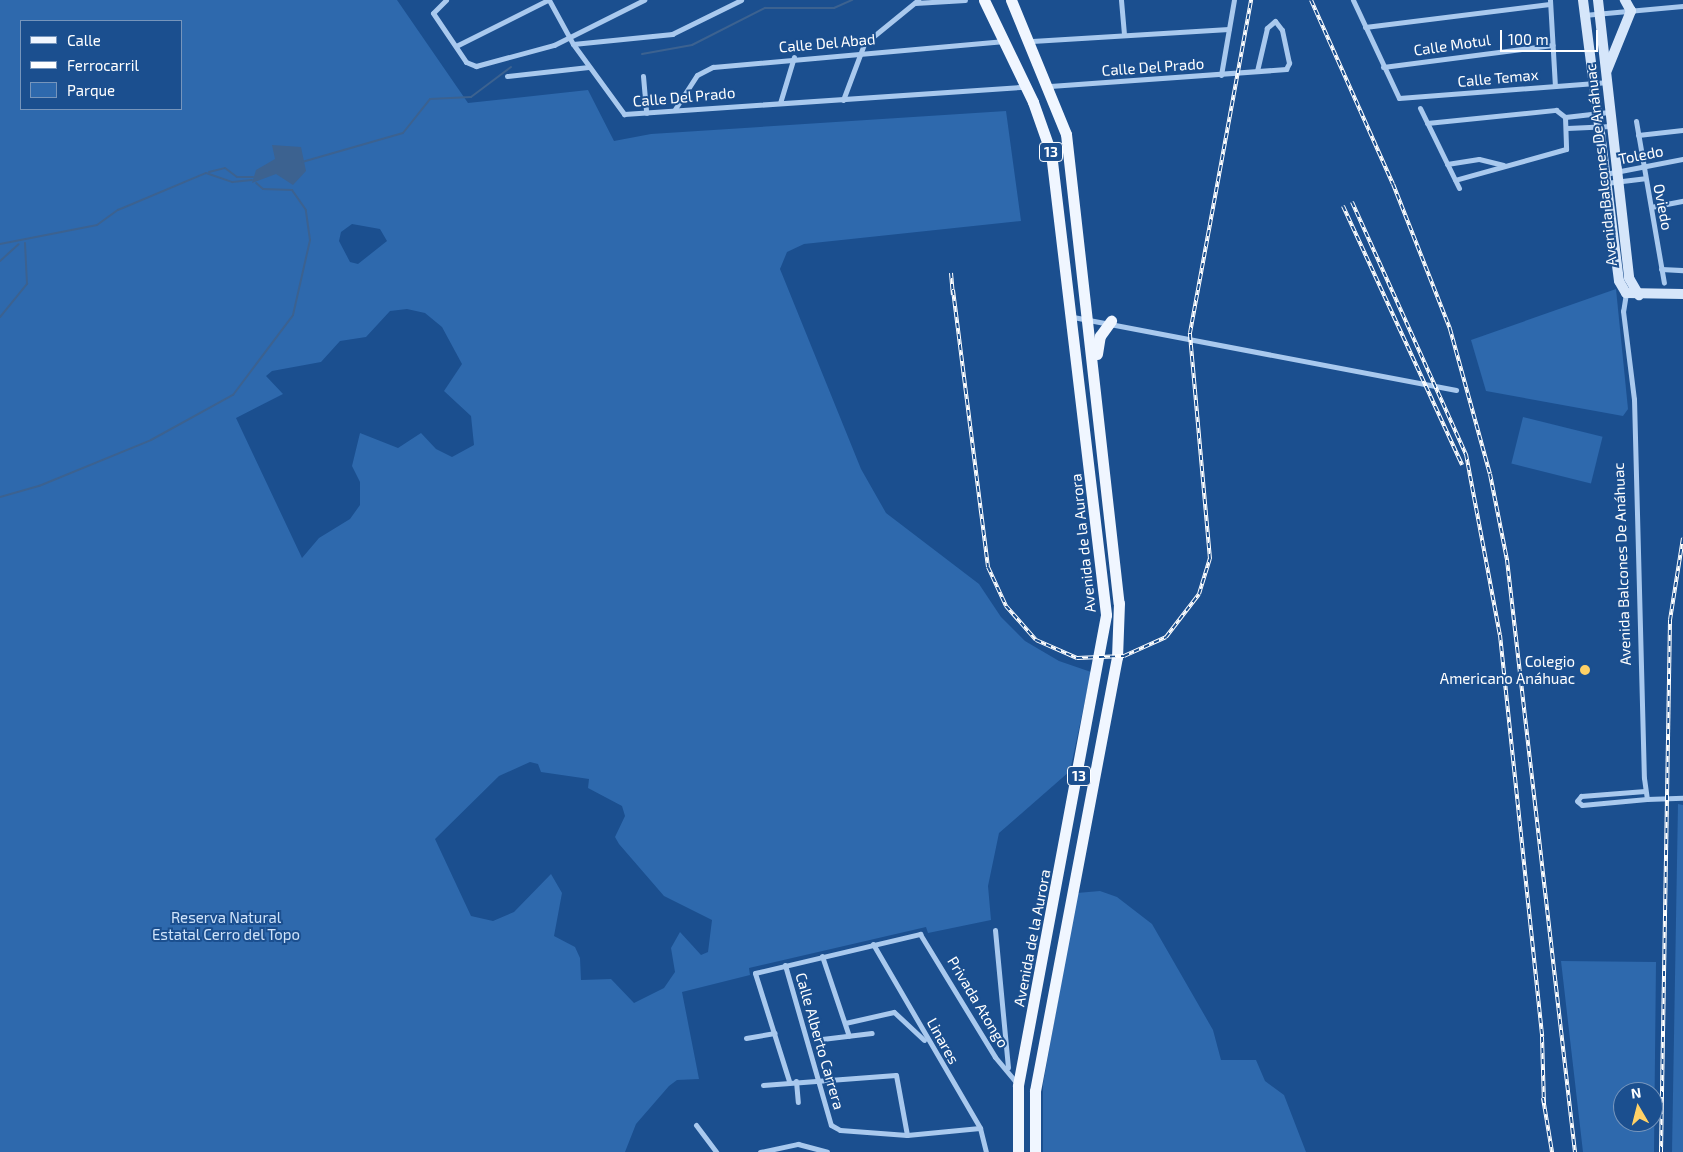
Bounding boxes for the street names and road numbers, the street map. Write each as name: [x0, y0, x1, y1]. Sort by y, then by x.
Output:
street label: Calle Del Abad: [778, 30, 876, 56]
street label: Calle Motul: [1412, 31, 1492, 59]
street label: Calle Del Prado: [1101, 54, 1205, 80]
street label: Avenida Balcones De Anáhuac: [1581, 63, 1621, 267]
street label: Calle Temax: [1457, 65, 1539, 91]
street label: Calle Del Prado: [632, 84, 736, 110]
road number: 13: [1038, 140, 1064, 163]
street label: Toledo: [1617, 142, 1665, 168]
street label: Oviedo: [1650, 182, 1676, 232]
street label: Avenida Balcones De Anáhuac: [1609, 462, 1635, 666]
street label: Avenida de la Aurora: [1067, 472, 1099, 614]
road number: 13: [1066, 764, 1092, 788]
street label: Avenida de la Aurora: [1010, 868, 1054, 1008]
street label: Privada Atongo: [944, 953, 1012, 1051]
street label: Calle Alberto Carrera: [792, 970, 848, 1112]
street label: Linares: [923, 1015, 963, 1067]

